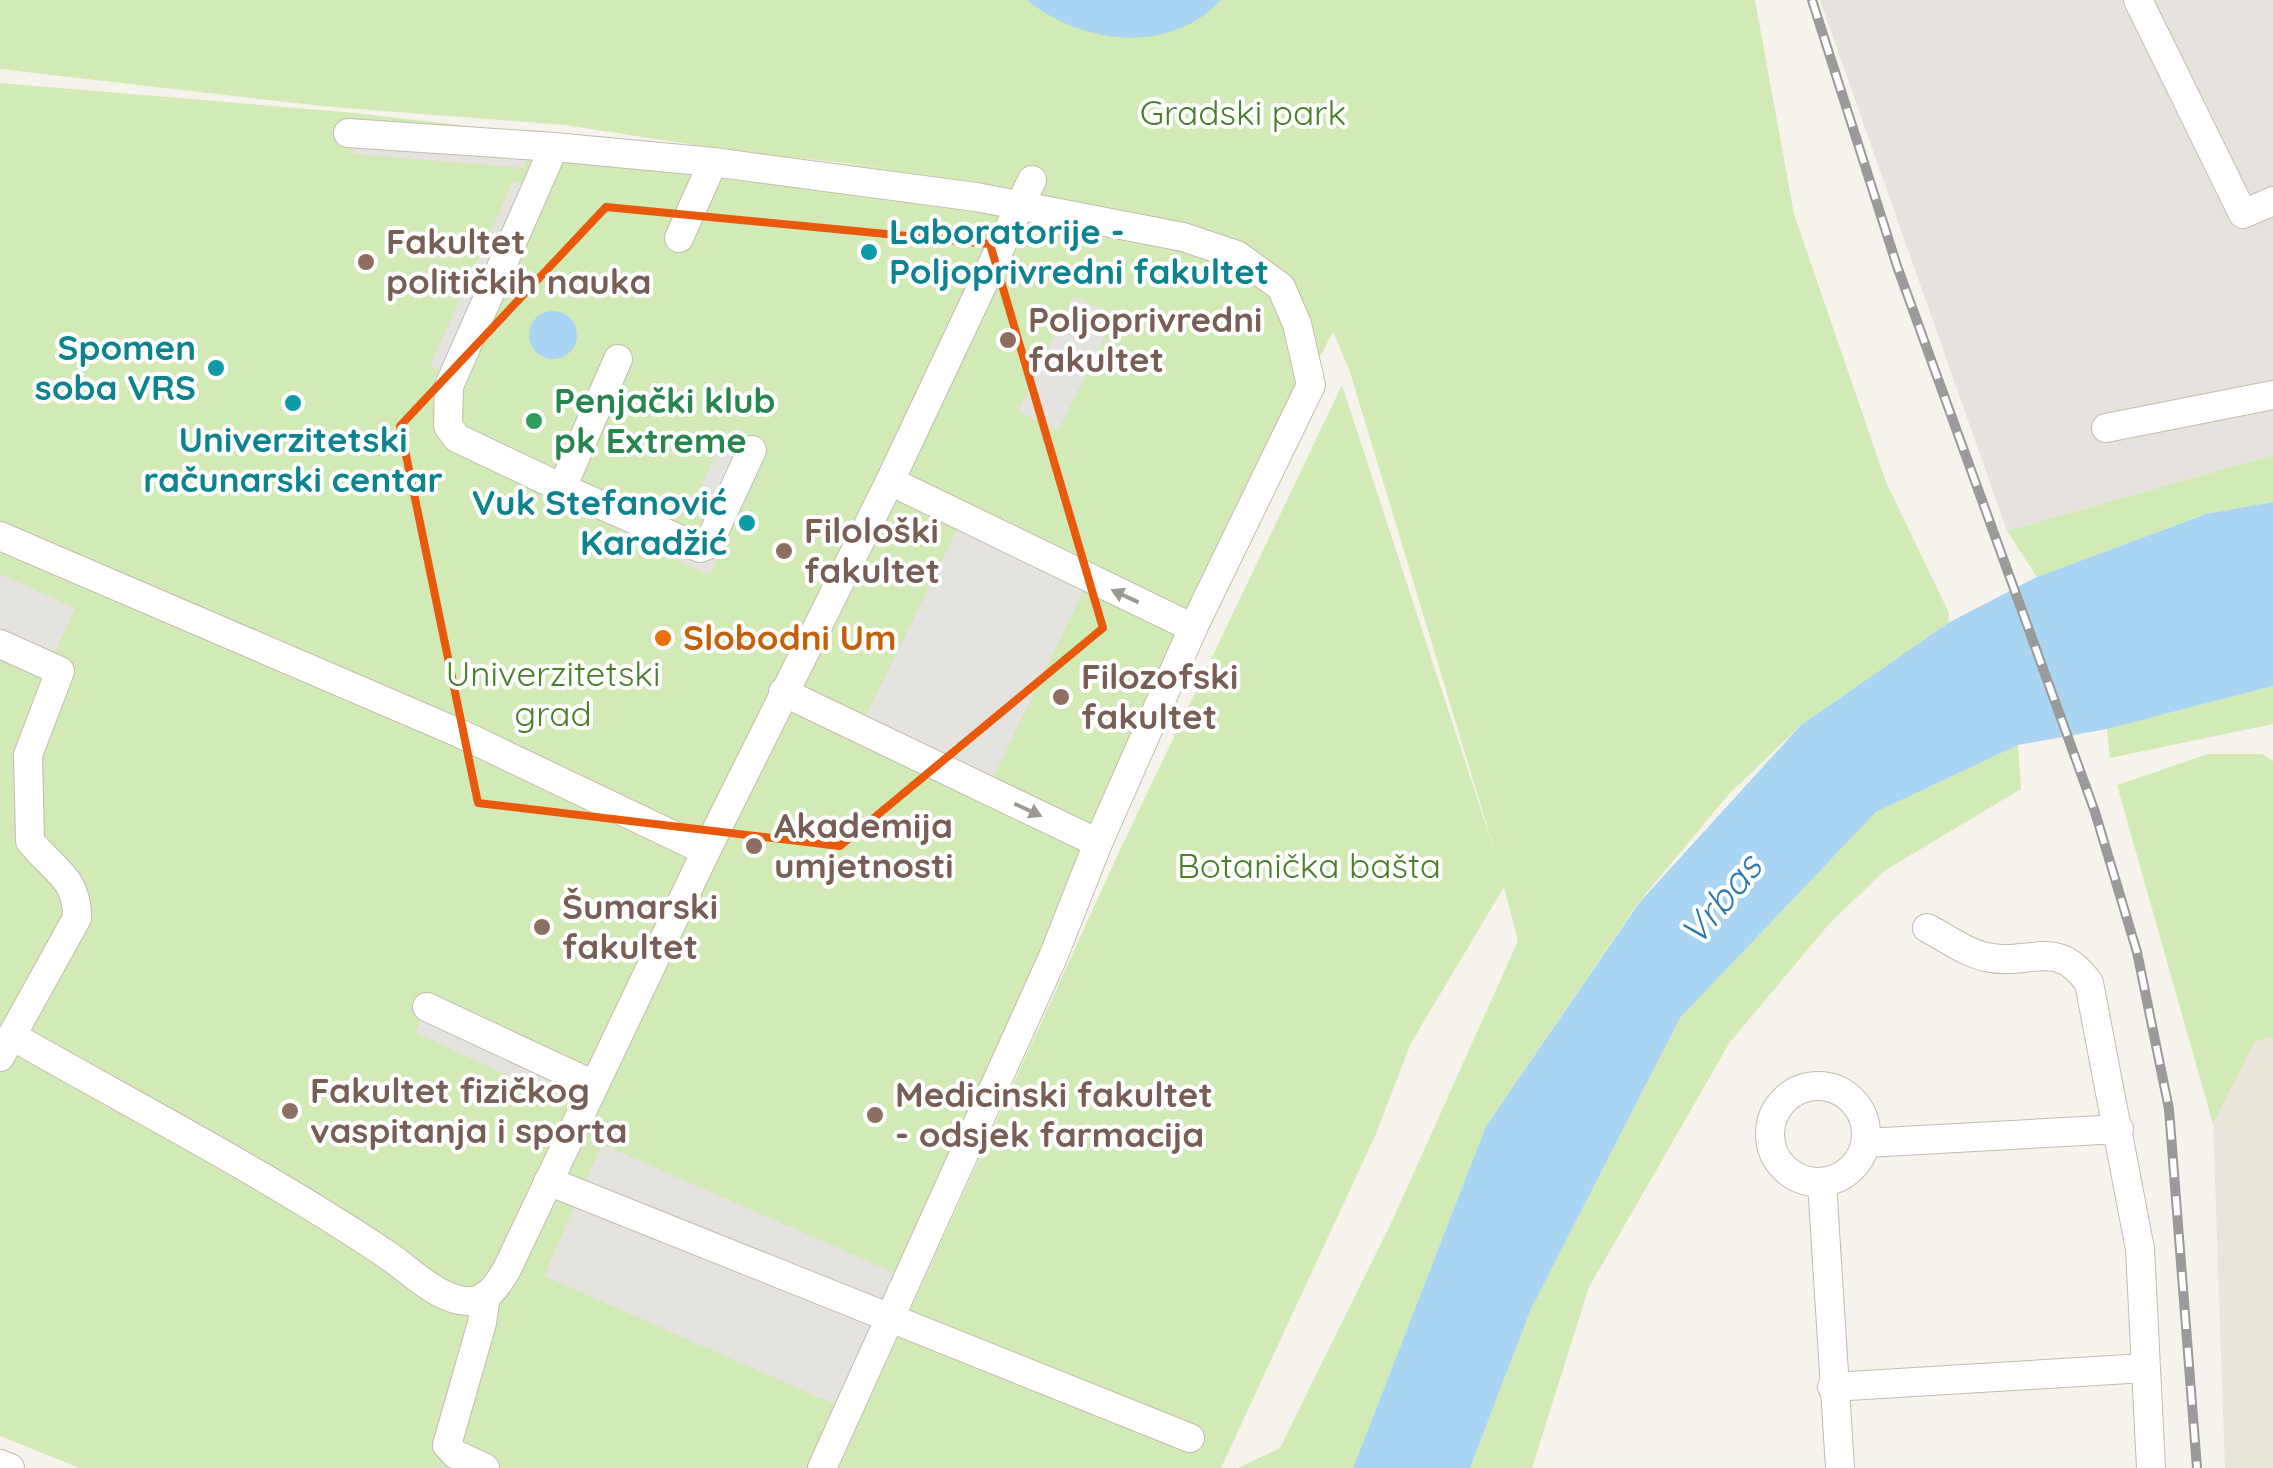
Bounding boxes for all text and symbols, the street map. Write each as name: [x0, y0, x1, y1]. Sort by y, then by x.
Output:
park label: Gradski park: [1140, 90, 1346, 134]
place label: Laboratorije - Poljoprivredni fakultet: [889, 209, 1269, 293]
place label: Fakultet političkih nauka: [386, 219, 652, 303]
marker: Laboratorije - Poljoprivredni fakultet: [858, 241, 880, 263]
marker: Fakultet političkih nauka: [355, 251, 377, 273]
place label: Poljoprivredni fakultet: [1028, 297, 1262, 381]
place label: Spomen soba VRS: [35, 325, 196, 409]
marker: Poljoprivredni fakultet: [997, 329, 1019, 351]
marker: Spomen soba VRS: [205, 357, 227, 379]
place label: Penjački klub pk Extreme: [554, 378, 776, 462]
marker: Univerzitetski računarski centar: [282, 392, 304, 414]
marker: Penjački klub pk Extreme: [523, 410, 545, 432]
place label: Univerzitetski računarski centar: [143, 417, 443, 501]
place label: Vuk Stefanović Karadžić: [472, 480, 727, 564]
place label: Filološki fakultet: [804, 508, 940, 592]
marker: Vuk Stefanović Karadžić: [736, 512, 758, 534]
marker: Filološki fakultet: [773, 540, 795, 562]
one-way arrow: [1110, 588, 1139, 605]
place label: Slobodni Um: [683, 615, 897, 659]
marker: Slobodni Um: [652, 627, 674, 649]
park label: Univerzitetski grad: [445, 651, 661, 735]
place label: Filozofski fakultet: [1081, 654, 1238, 738]
marker: Filozofski fakultet: [1050, 686, 1072, 708]
one-way arrow: [1014, 801, 1043, 818]
place label: Akademija umjetnosti: [774, 803, 954, 887]
marker: Akademija umjetnosti: [743, 835, 765, 857]
water label: Vrbas: [1669, 842, 1773, 955]
park label: Botanička bašta: [1177, 843, 1441, 887]
place label: Šumarski fakultet: [562, 884, 718, 968]
marker: Šumarski fakultet: [531, 916, 553, 938]
place label: Fakultet fizičkog vaspitanja i sporta: [310, 1068, 628, 1152]
place label: Medicinski fakultet - odsjek farmacija: [895, 1072, 1213, 1156]
marker: Fakultet fizičkog vaspitanja i sporta: [279, 1100, 301, 1122]
marker: Medicinski fakultet - odsjek farmacija: [864, 1104, 886, 1126]

